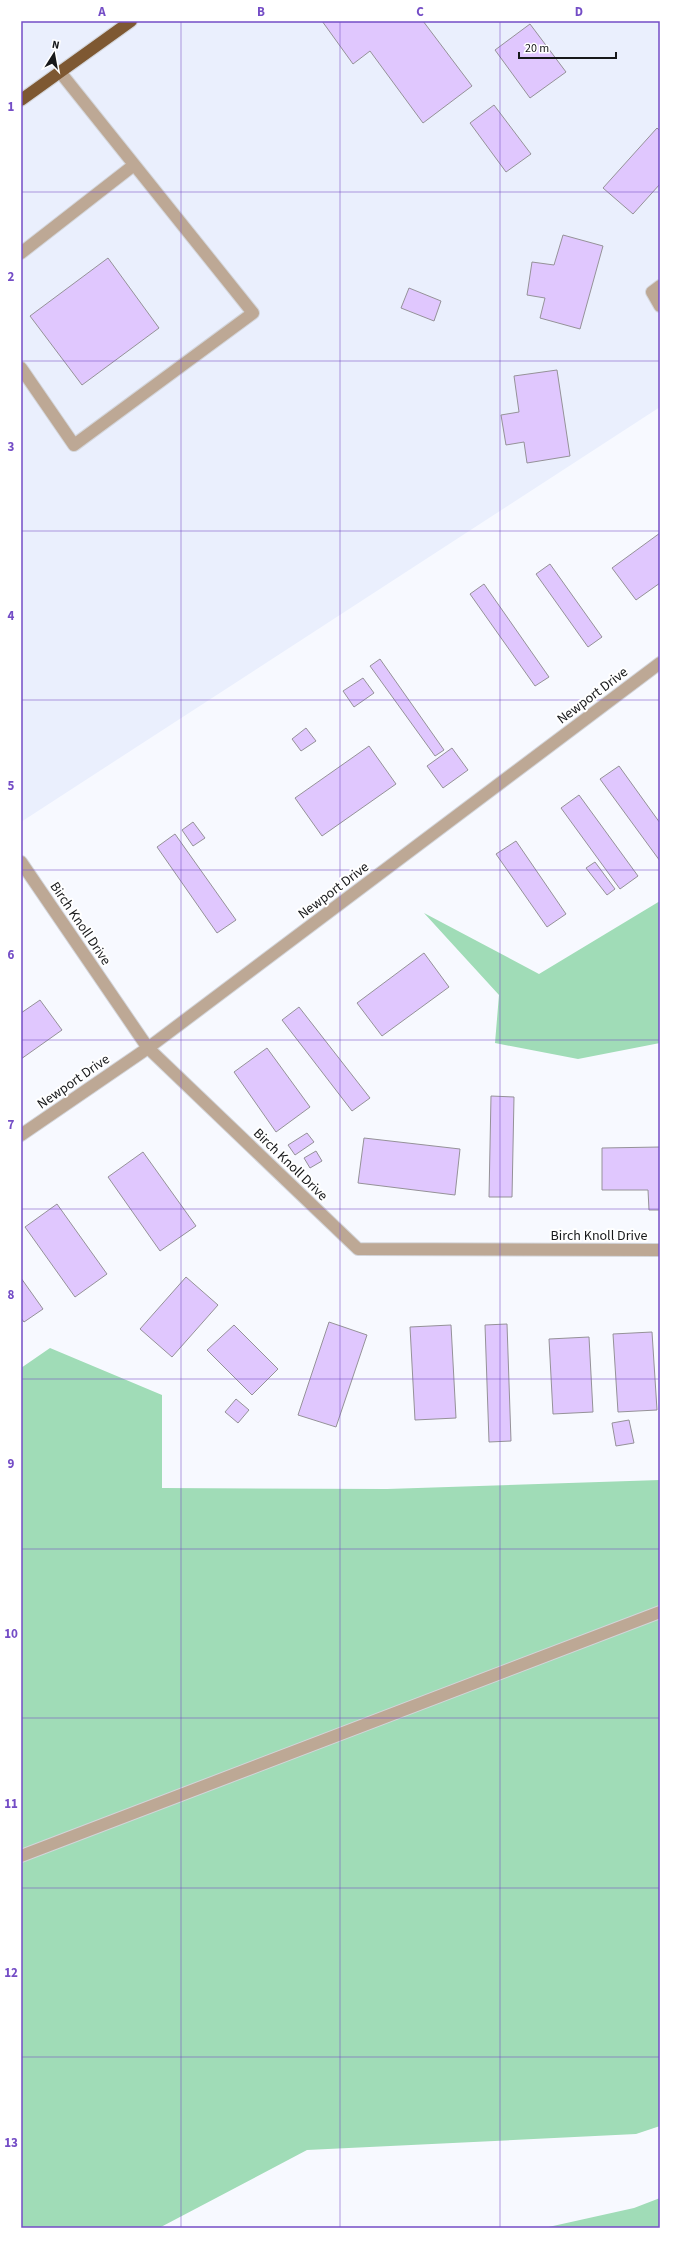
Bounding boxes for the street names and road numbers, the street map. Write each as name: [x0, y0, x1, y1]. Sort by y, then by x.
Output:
street label: Newport Drive: [553, 662, 632, 729]
street label: Newport Drive: [294, 857, 373, 924]
street label: Birch Knoll Drive: [45, 878, 116, 969]
street label: Newport Drive: [33, 1049, 114, 1114]
street label: Birch Knoll Drive: [249, 1124, 332, 1206]
street label: Birch Knoll Drive: [551, 1226, 647, 1246]

